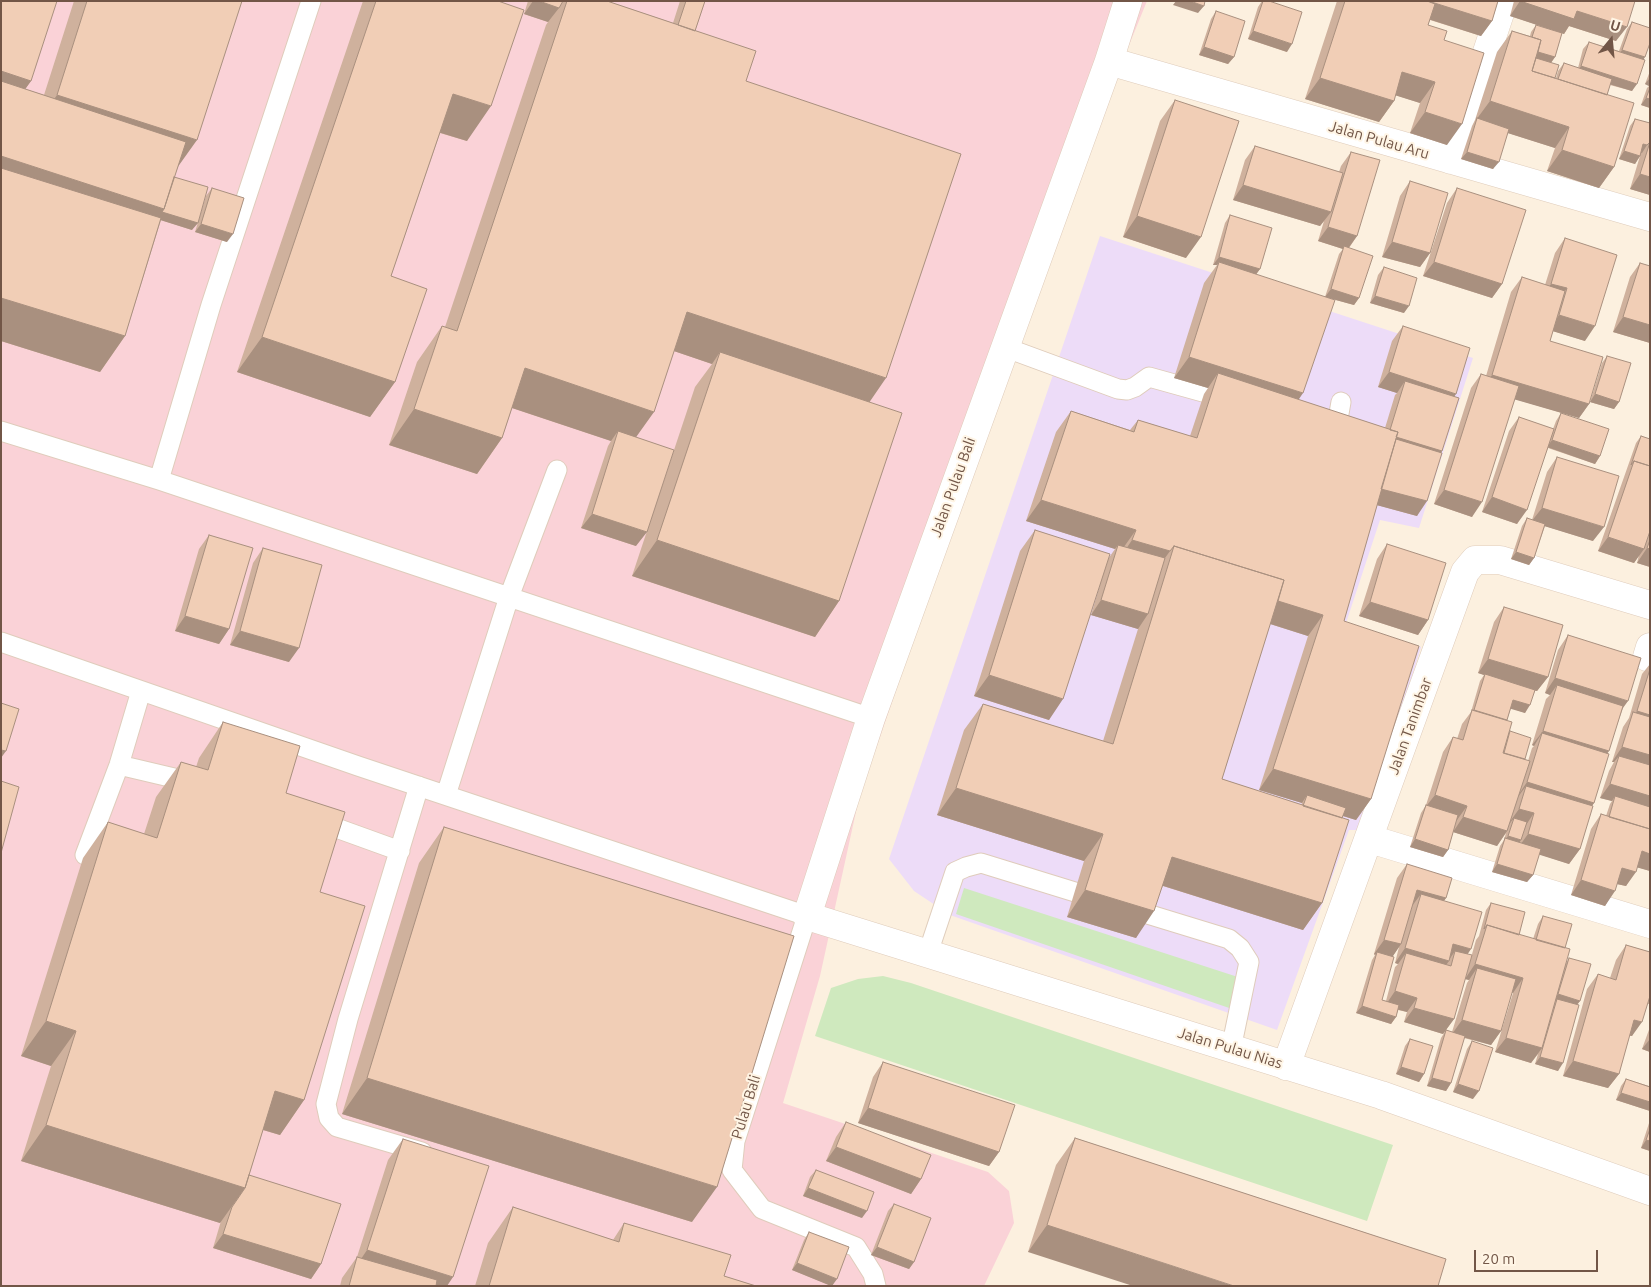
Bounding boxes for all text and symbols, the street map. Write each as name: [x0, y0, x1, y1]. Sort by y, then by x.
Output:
north arrow: [1586, 15, 1636, 65]
text: U: [1608, 17, 1622, 35]
street label: Jalan Pulau Aru: [1327, 117, 1431, 163]
street label: Jalan Pulau Bali: [927, 435, 979, 539]
street label: Jalan Tanimbar: [1384, 675, 1436, 777]
street label: Jalan Pulau Nias: [1175, 1024, 1285, 1072]
street label: Pulau Bali: [728, 1073, 764, 1141]
scale bar: [1476, 1240, 1600, 1272]
text: 20 m: [1482, 1250, 1515, 1267]

